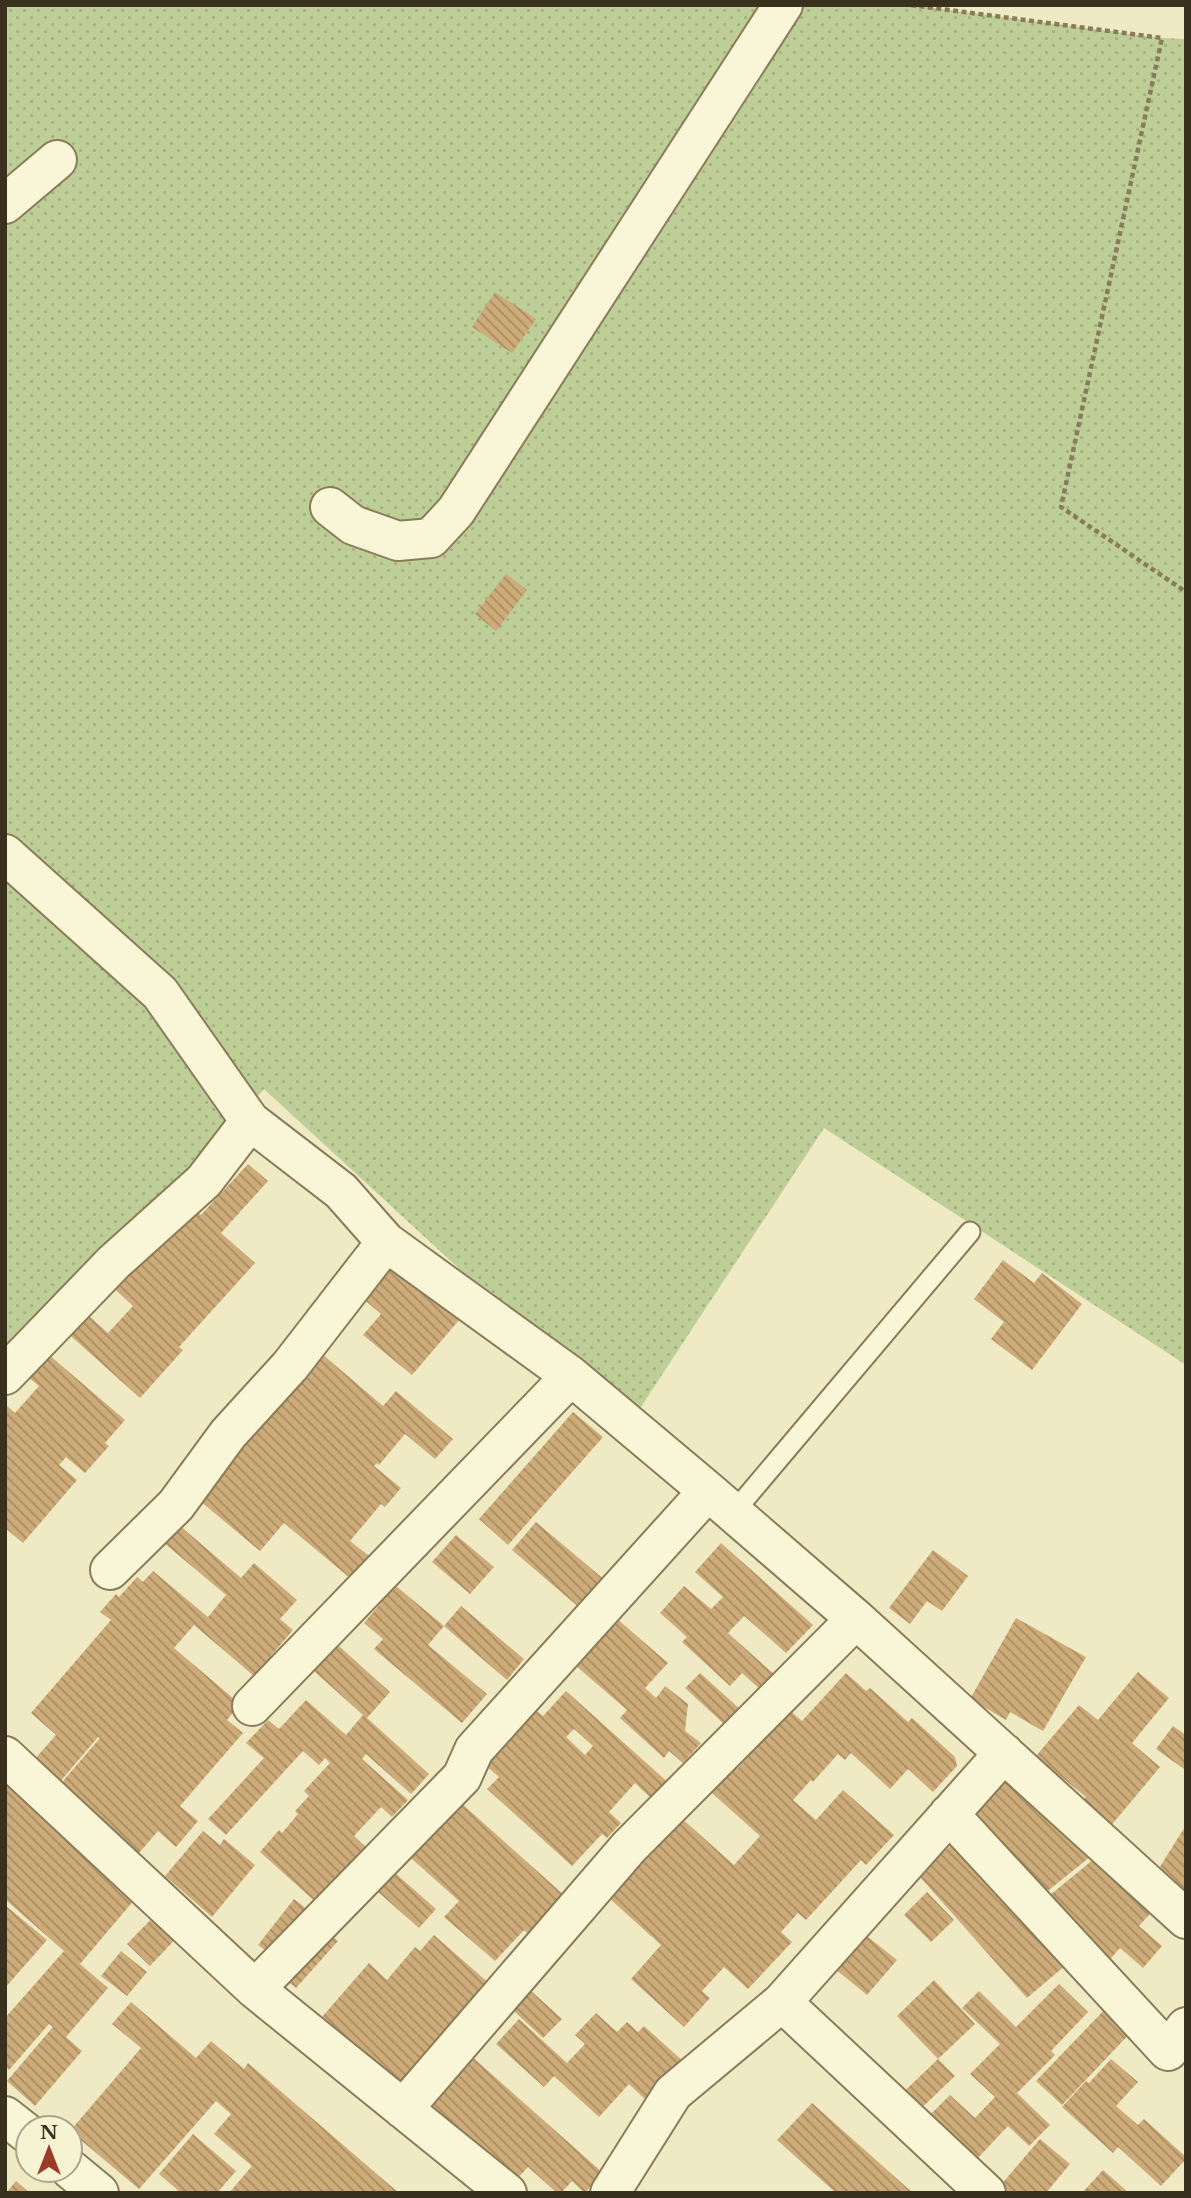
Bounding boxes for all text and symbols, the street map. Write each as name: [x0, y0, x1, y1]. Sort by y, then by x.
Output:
north arrow: [14, 2114, 84, 2184]
text: N: [40, 2121, 58, 2144]

